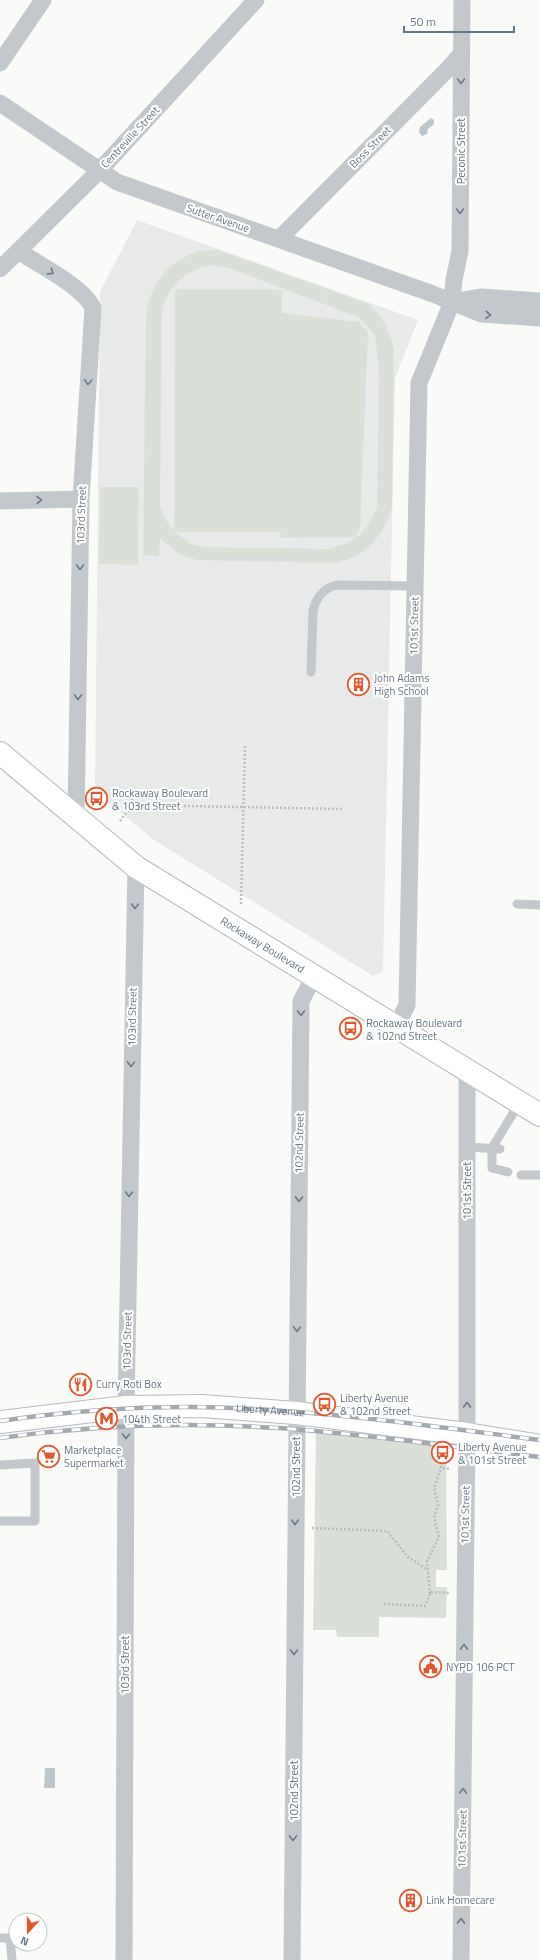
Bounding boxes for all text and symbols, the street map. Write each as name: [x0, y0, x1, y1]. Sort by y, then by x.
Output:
scale bar: [404, 8, 514, 34]
text: 50 m: [410, 12, 436, 31]
one-way arrow: [457, 78, 465, 84]
street label: Centreville Street: [97, 102, 163, 172]
street label: Peconic Street: [453, 118, 469, 184]
street label: Boss Street: [345, 122, 395, 172]
street label: Sutter Avenue: [184, 200, 252, 236]
one-way arrow: [456, 208, 464, 214]
one-way arrow: [47, 267, 54, 275]
one-way arrow: [485, 310, 491, 319]
one-way arrow: [84, 379, 93, 385]
street label: 103rd Street: [72, 485, 90, 545]
one-way arrow: [36, 496, 42, 504]
one-way arrow: [76, 564, 84, 570]
street label: 101st Street: [405, 597, 423, 655]
place label: John Adams High School: [374, 670, 429, 699]
building icon: John Adams High School: [346, 671, 372, 697]
one-way arrow: [74, 694, 82, 700]
place label: Rockaway Boulevard & 103rd Street: [112, 785, 208, 814]
bus stop icon: Rockaway Boulevard & 103rd Street: [83, 786, 109, 812]
one-way arrow: [131, 903, 139, 909]
street label: Rockaway Boulevard: [217, 913, 308, 977]
street label: 103rd Street: [123, 987, 141, 1047]
one-way arrow: [297, 1010, 305, 1016]
place label: Rockaway Boulevard & 102nd Street: [366, 1015, 462, 1044]
bus stop icon: Rockaway Boulevard & 102nd Street: [337, 1016, 363, 1042]
one-way arrow: [127, 1061, 136, 1067]
street label: 102nd Street: [290, 1112, 308, 1174]
street label: 101st Street: [459, 1162, 475, 1220]
one-way arrow: [125, 1191, 134, 1197]
one-way arrow: [295, 1196, 303, 1202]
street label: 103rd Street: [118, 1311, 136, 1371]
one-way arrow: [293, 1326, 301, 1332]
restaurant icon: Curry Roti Box: [67, 1371, 93, 1397]
place label: Curry Roti Box: [96, 1376, 162, 1392]
place label: Liberty Avenue & 102nd Street: [340, 1390, 411, 1419]
bus stop icon: Liberty Avenue & 102nd Street: [312, 1391, 338, 1417]
street label: Liberty Avenue: [235, 1400, 306, 1420]
one-way arrow: [463, 1402, 471, 1408]
metro station icon: 104th Street: [94, 1406, 120, 1432]
place label: 104th Street: [122, 1411, 181, 1427]
one-way arrow: [122, 1433, 130, 1439]
street label: 102nd Street: [288, 1436, 304, 1497]
place label: Liberty Avenue & 101st Street: [458, 1439, 527, 1468]
bus stop icon: Liberty Avenue & 101st Street: [430, 1440, 456, 1466]
place label: Marketplace Supermarket: [64, 1442, 124, 1471]
supermarket icon: Marketplace Supermarket: [36, 1443, 62, 1469]
street label: 101st Street: [456, 1486, 474, 1544]
one-way arrow: [291, 1519, 299, 1525]
street label: 103rd Street: [117, 1635, 133, 1694]
one-way arrow: [460, 1644, 468, 1650]
one-way arrow: [290, 1649, 298, 1655]
public building icon: NYPD 106 PCT: [417, 1654, 443, 1680]
place label: NYPD 106 PCT: [446, 1659, 515, 1675]
street label: 102nd Street: [286, 1760, 302, 1821]
one-way arrow: [459, 1788, 467, 1794]
street label: 101st Street: [453, 1810, 471, 1868]
one-way arrow: [289, 1835, 297, 1841]
building icon: Link Homecare: [398, 1887, 424, 1913]
place label: Link Homecare: [426, 1892, 495, 1908]
north arrow: [8, 1912, 48, 1952]
one-way arrow: [457, 1918, 465, 1924]
text: N: [18, 1933, 31, 1950]

